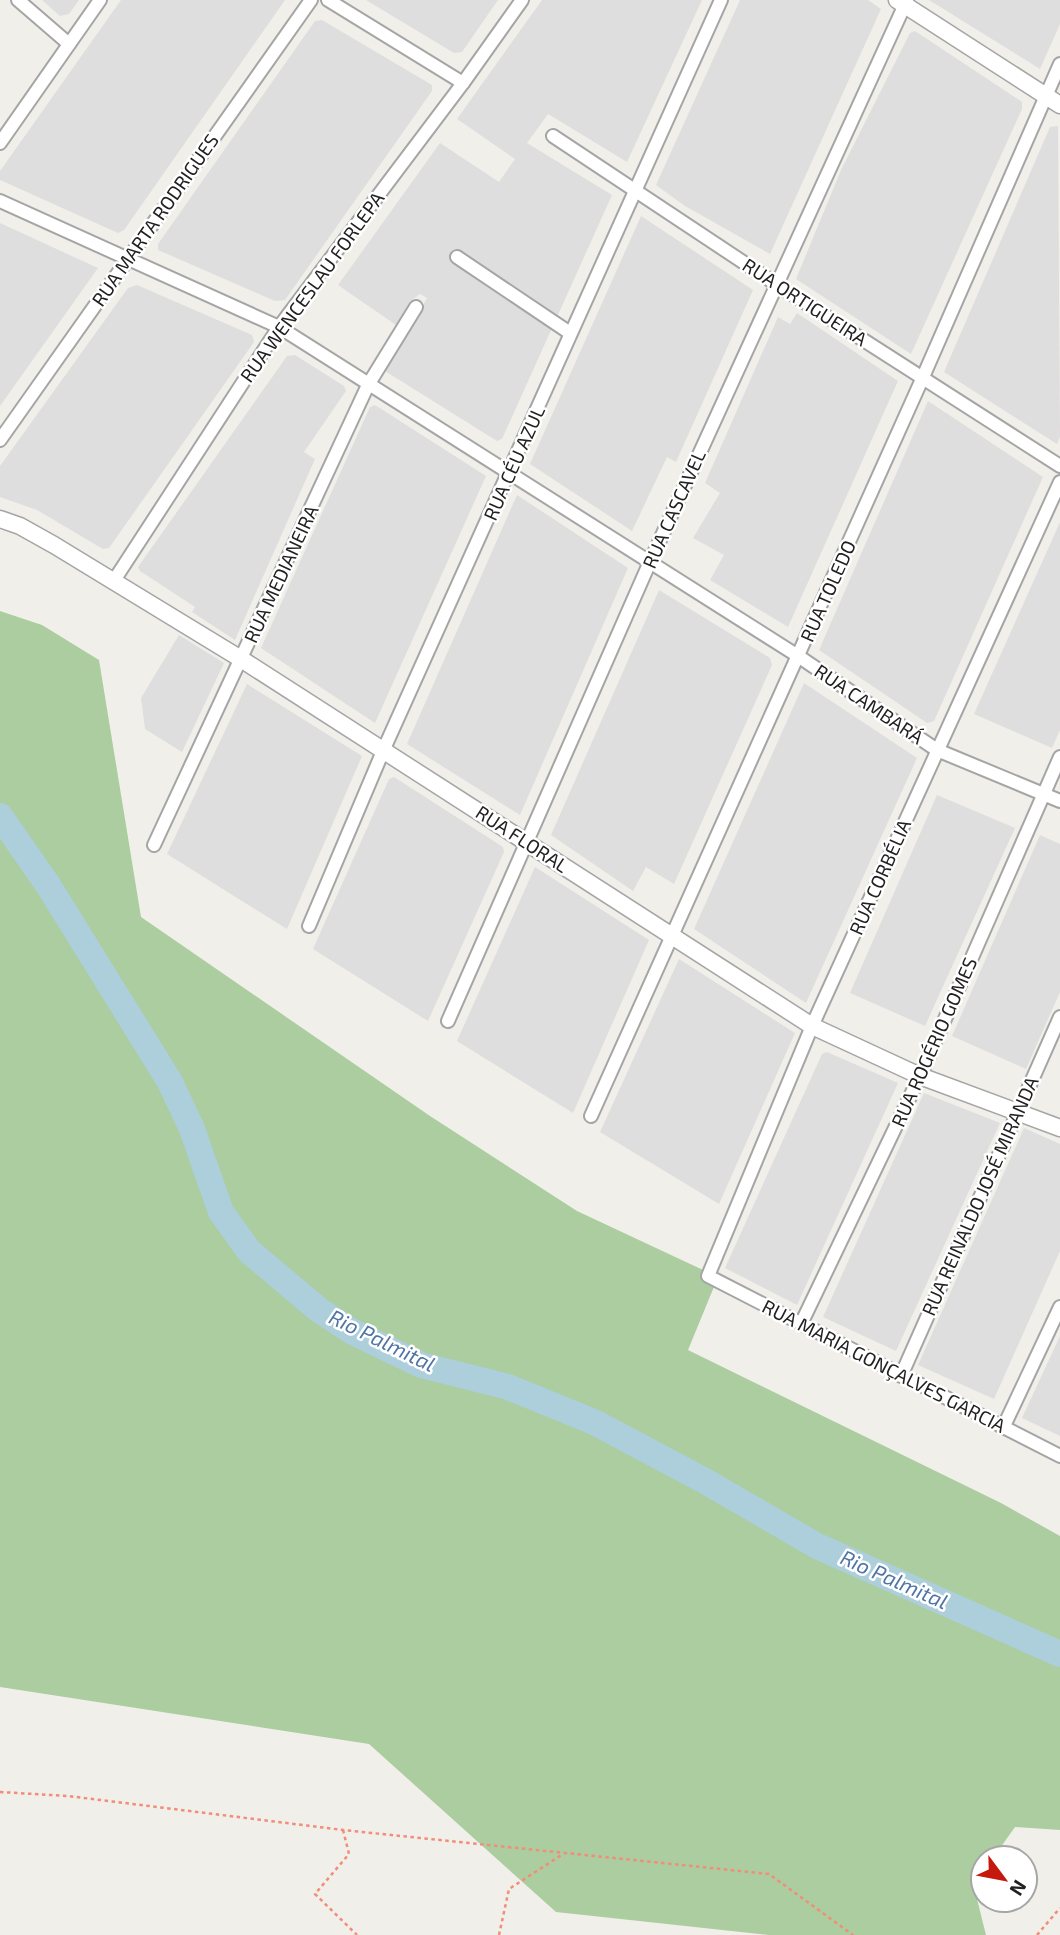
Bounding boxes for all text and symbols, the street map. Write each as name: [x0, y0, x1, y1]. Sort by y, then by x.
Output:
street label: RUA MARTA RODRIGUES: [86, 129, 223, 310]
street label: RUA WENCESLAU FORLEPA: [235, 187, 388, 386]
street label: RUA ORTIGUEIRA: [739, 253, 872, 351]
street label: RUA CÉU AZUL: [478, 402, 549, 524]
street label: RUA CASCAVEL: [637, 446, 710, 572]
street label: RUA MEDIANEIRA: [239, 501, 323, 646]
street label: RUA TOLEDO: [795, 536, 860, 645]
street label: RUA CAMBARÁ: [810, 659, 928, 749]
street label: RUA FLORAL: [472, 800, 573, 877]
street label: RUA CORBÉLIA: [844, 815, 915, 938]
street label: RUA ROGÉRIO GOMES: [886, 953, 981, 1130]
street label: RUA REINALDO JOSÉ MIRANDA: [916, 1073, 1043, 1319]
street label: RUA MARIA GONÇALVES GARCIA: [758, 1294, 1010, 1438]
water label: Rio Palmital: [326, 1303, 440, 1376]
water label: Rio Palmital: [837, 1544, 952, 1613]
north arrow: [969, 1844, 1039, 1914]
text: N: [1005, 1876, 1032, 1900]

